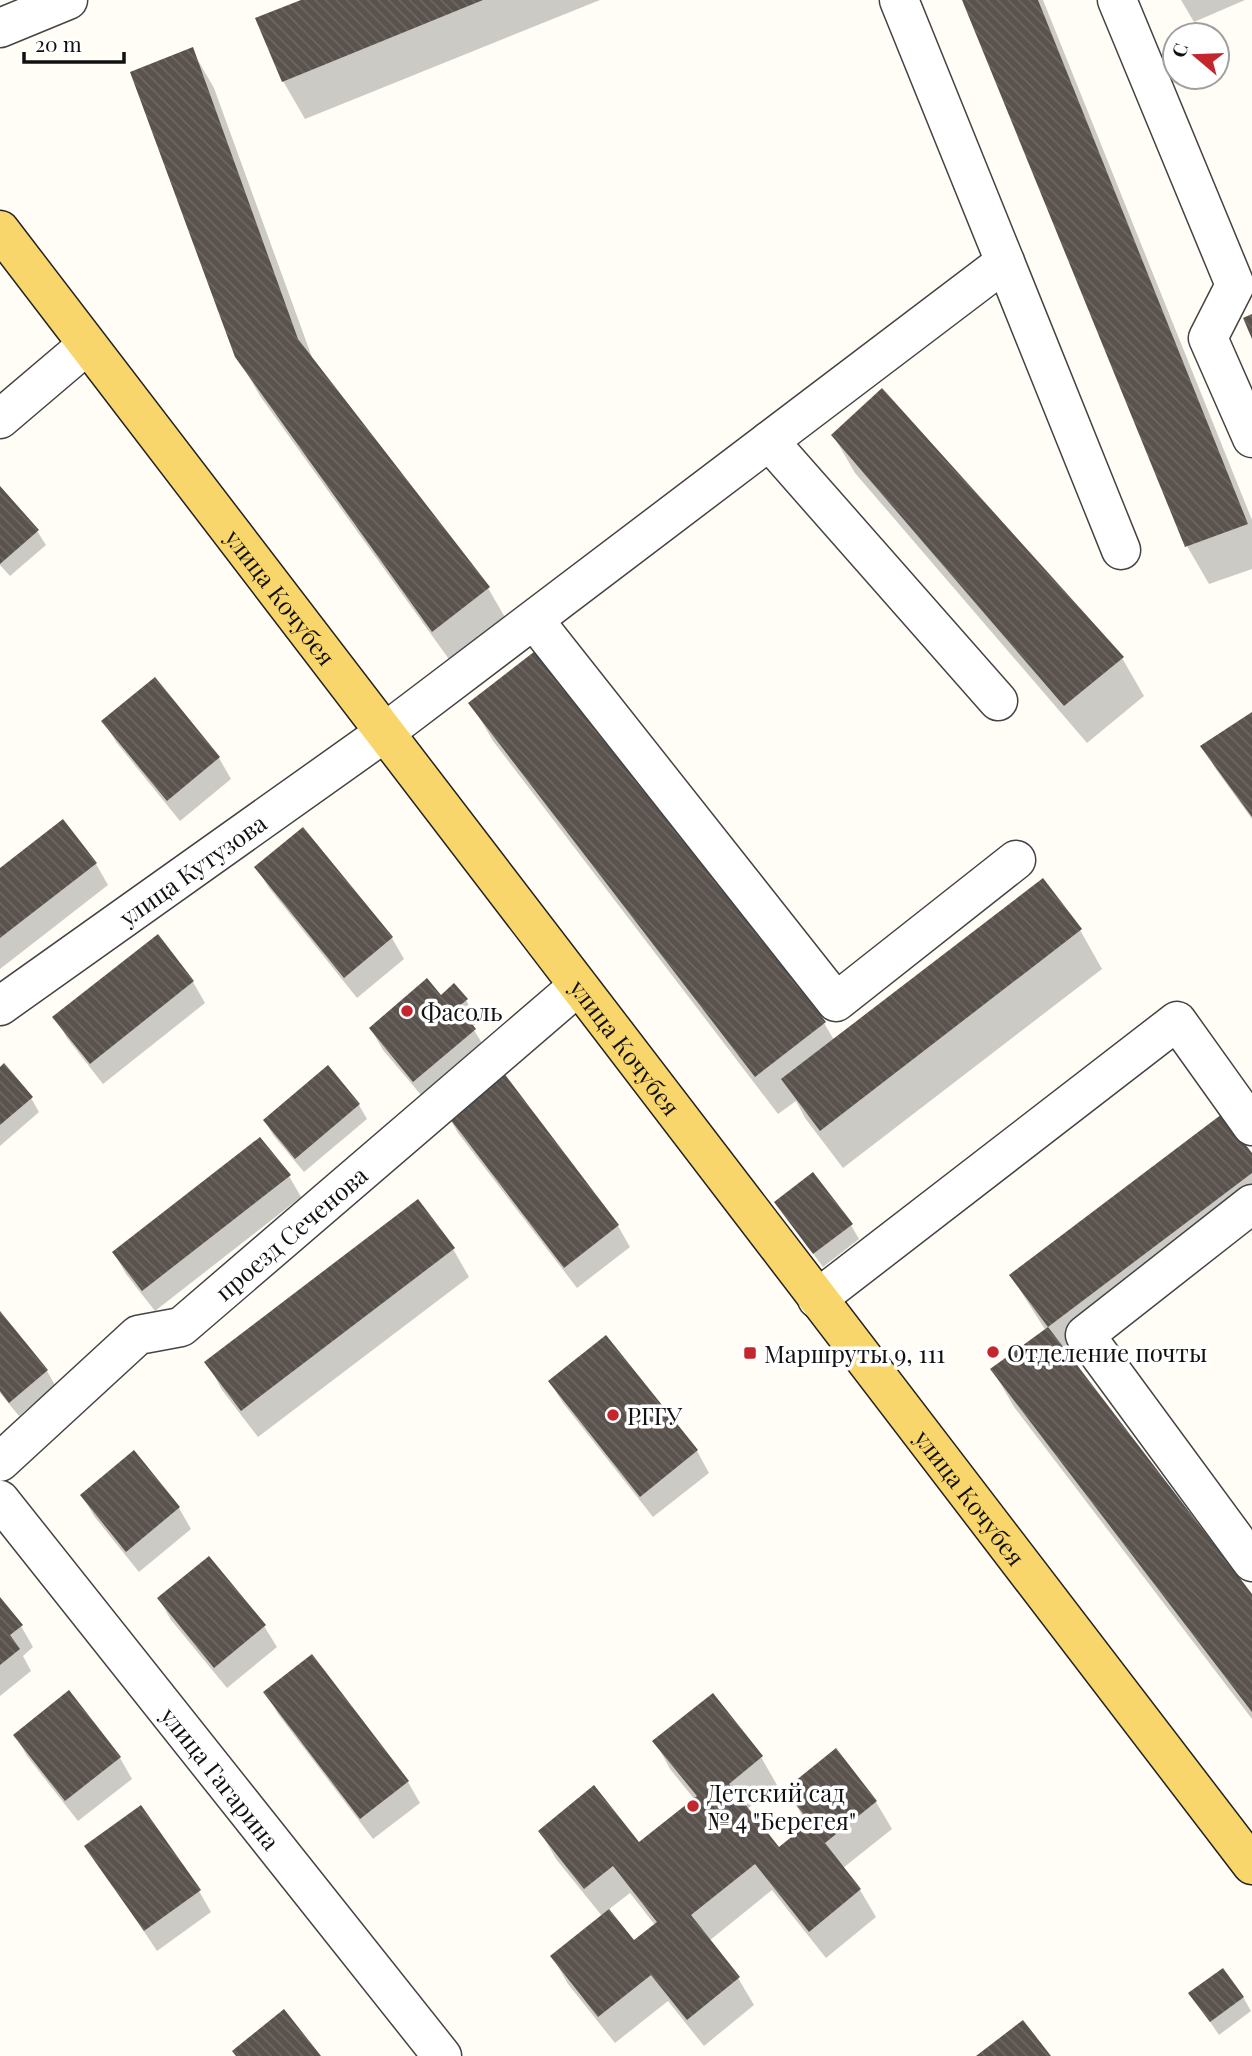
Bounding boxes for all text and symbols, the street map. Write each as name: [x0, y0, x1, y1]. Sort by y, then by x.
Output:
scale bar: [24, 21, 124, 65]
north arrow: [1161, 21, 1231, 91]
text: 20 m: [35, 29, 82, 57]
text: С: [1165, 40, 1193, 61]
street label: улица Кочубея: [218, 522, 343, 671]
street label: улица Кутузова: [112, 806, 272, 933]
street label: улица Кочубея: [563, 972, 688, 1122]
place label: Фасоль: [421, 995, 503, 1027]
marker: Фасоль: [399, 1003, 415, 1019]
street label: проезд Сеченова: [208, 1158, 374, 1307]
place label: Отделение почты: [1007, 1336, 1207, 1368]
place label: Маршруты 9, 111: [764, 1337, 945, 1369]
marker: Отделение почты: [985, 1344, 1001, 1360]
marker: Маршруты 9, 111: [742, 1345, 758, 1361]
place label: РГГУ: [627, 1399, 682, 1431]
marker: РГГУ: [605, 1407, 621, 1423]
street label: улица Кочубея: [907, 1422, 1033, 1572]
street label: улица Гагарина: [154, 1699, 287, 1856]
place label: Детский сад № 4 "Берегея": [707, 1776, 856, 1836]
marker: Детский сад № 4 "Берегея": [685, 1798, 701, 1814]

